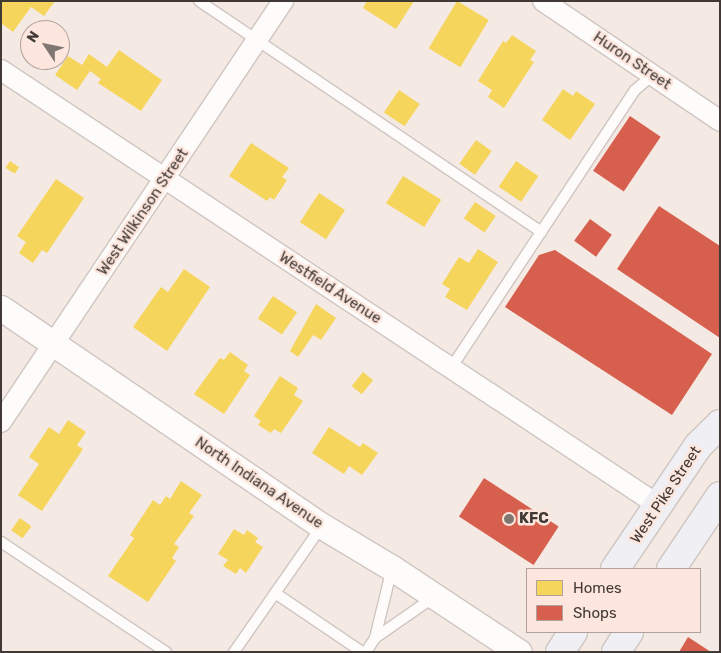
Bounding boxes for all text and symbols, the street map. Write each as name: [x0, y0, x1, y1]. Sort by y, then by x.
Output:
north arrow: [20, 20, 70, 70]
text: N: [23, 28, 43, 46]
street label: Huron Street: [590, 28, 674, 94]
street label: West Wilkinson Street: [94, 145, 192, 279]
street label: Westfield Avenue: [275, 248, 385, 328]
street label: North Indiana Avenue: [191, 433, 327, 533]
street label: West Pike Street: [627, 443, 705, 547]
place label: KFC: [519, 510, 549, 528]
marker: KFC: [503, 513, 515, 525]
legend: [526, 568, 701, 633]
text: Homes: [573, 579, 622, 597]
text: Shops: [573, 604, 617, 622]

